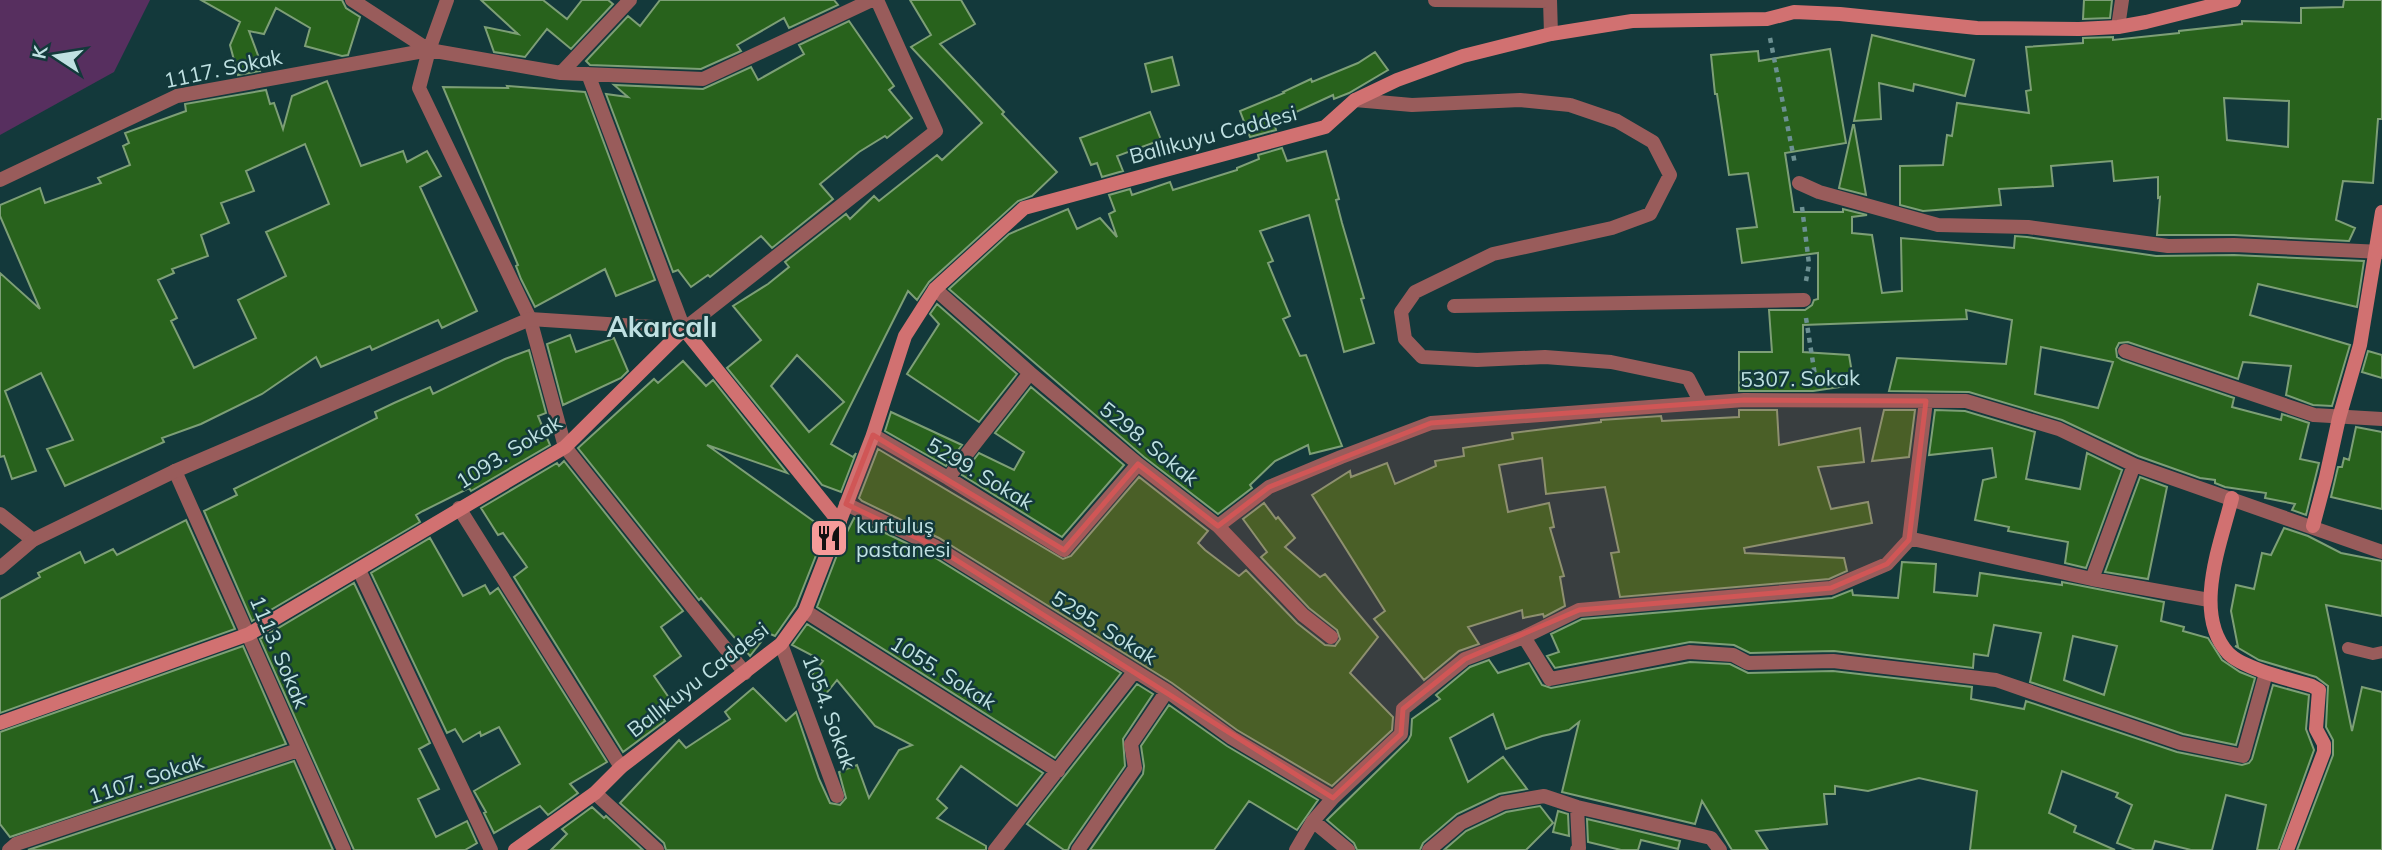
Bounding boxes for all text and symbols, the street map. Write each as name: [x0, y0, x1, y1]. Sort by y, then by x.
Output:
north arrow: [21, 21, 91, 91]
text: K: [26, 42, 53, 61]
street label: 1117. Sokak: [161, 43, 284, 93]
street label: Ballıkuyu Caddesi: [1126, 99, 1299, 169]
district label: Akarcalı: [607, 309, 717, 344]
street label: 5307. Sokak: [1740, 364, 1860, 392]
street label: 5298. Sokak: [1095, 395, 1205, 491]
street label: 1093. Sokak: [451, 408, 566, 494]
street label: 5299. Sokak: [922, 431, 1039, 515]
place label: kurtuluş pastanesi: [856, 512, 951, 562]
restaurant icon: kurtuluş pastanesi: [808, 517, 850, 559]
street label: 5295. Sokak: [1047, 584, 1162, 670]
street label: 1113. Sokak: [245, 591, 315, 712]
street label: Ballıkuyu Caddesi: [622, 616, 773, 742]
street label: 1055. Sokak: [886, 629, 1001, 715]
street label: 1054. Sokak: [797, 651, 863, 773]
street label: 1107. Sokak: [85, 747, 207, 809]

